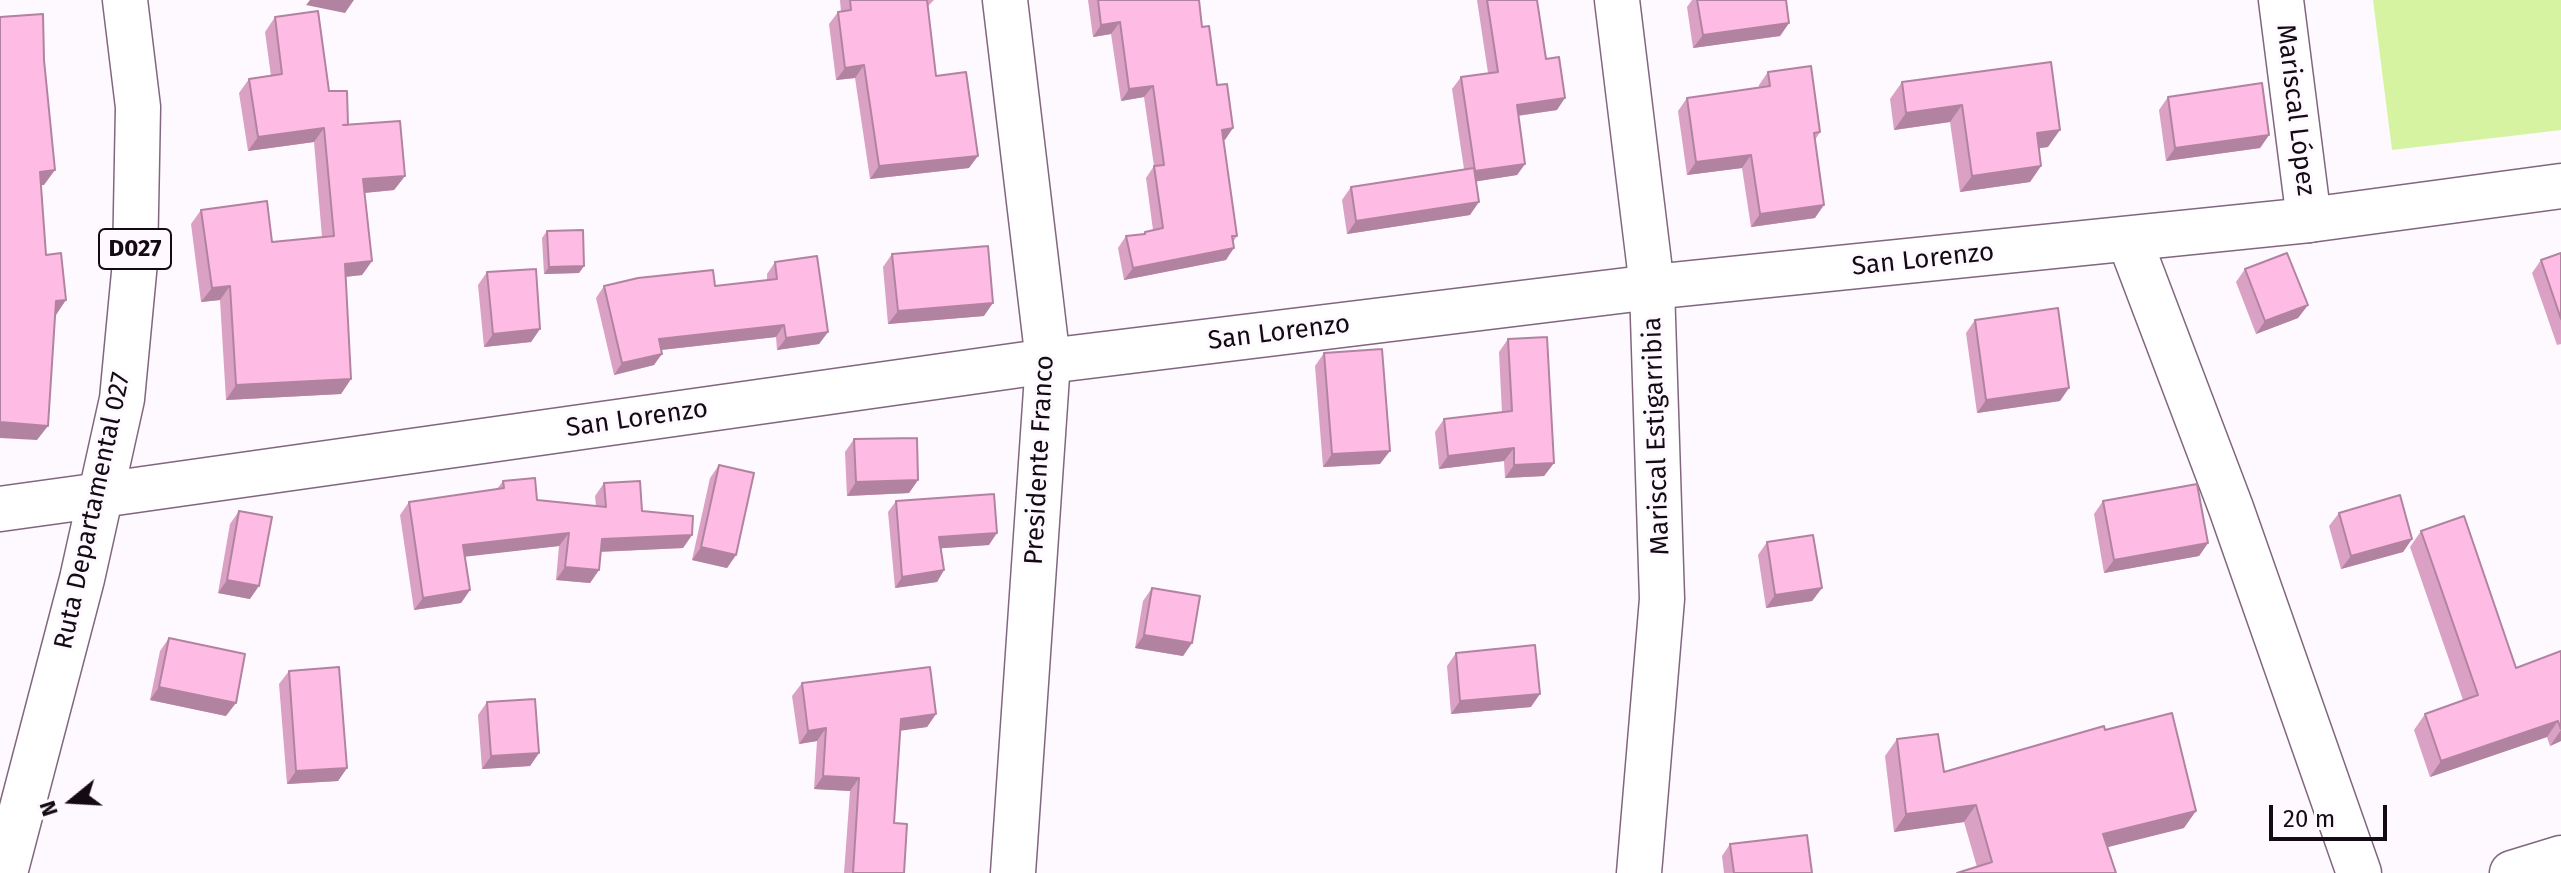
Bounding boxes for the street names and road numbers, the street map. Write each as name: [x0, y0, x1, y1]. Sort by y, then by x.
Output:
street label: Mariscal López: [2269, 22, 2321, 198]
road number: D027: [99, 229, 171, 269]
street label: San Lorenzo: [1850, 237, 1996, 283]
street label: San Lorenzo: [1206, 309, 1352, 357]
street label: Mariscal Estigarribia: [1637, 316, 1677, 556]
street label: Presidente Franco: [1019, 354, 1061, 566]
street label: Ruta Departamental 027: [48, 370, 138, 652]
street label: San Lorenzo: [564, 394, 710, 444]

